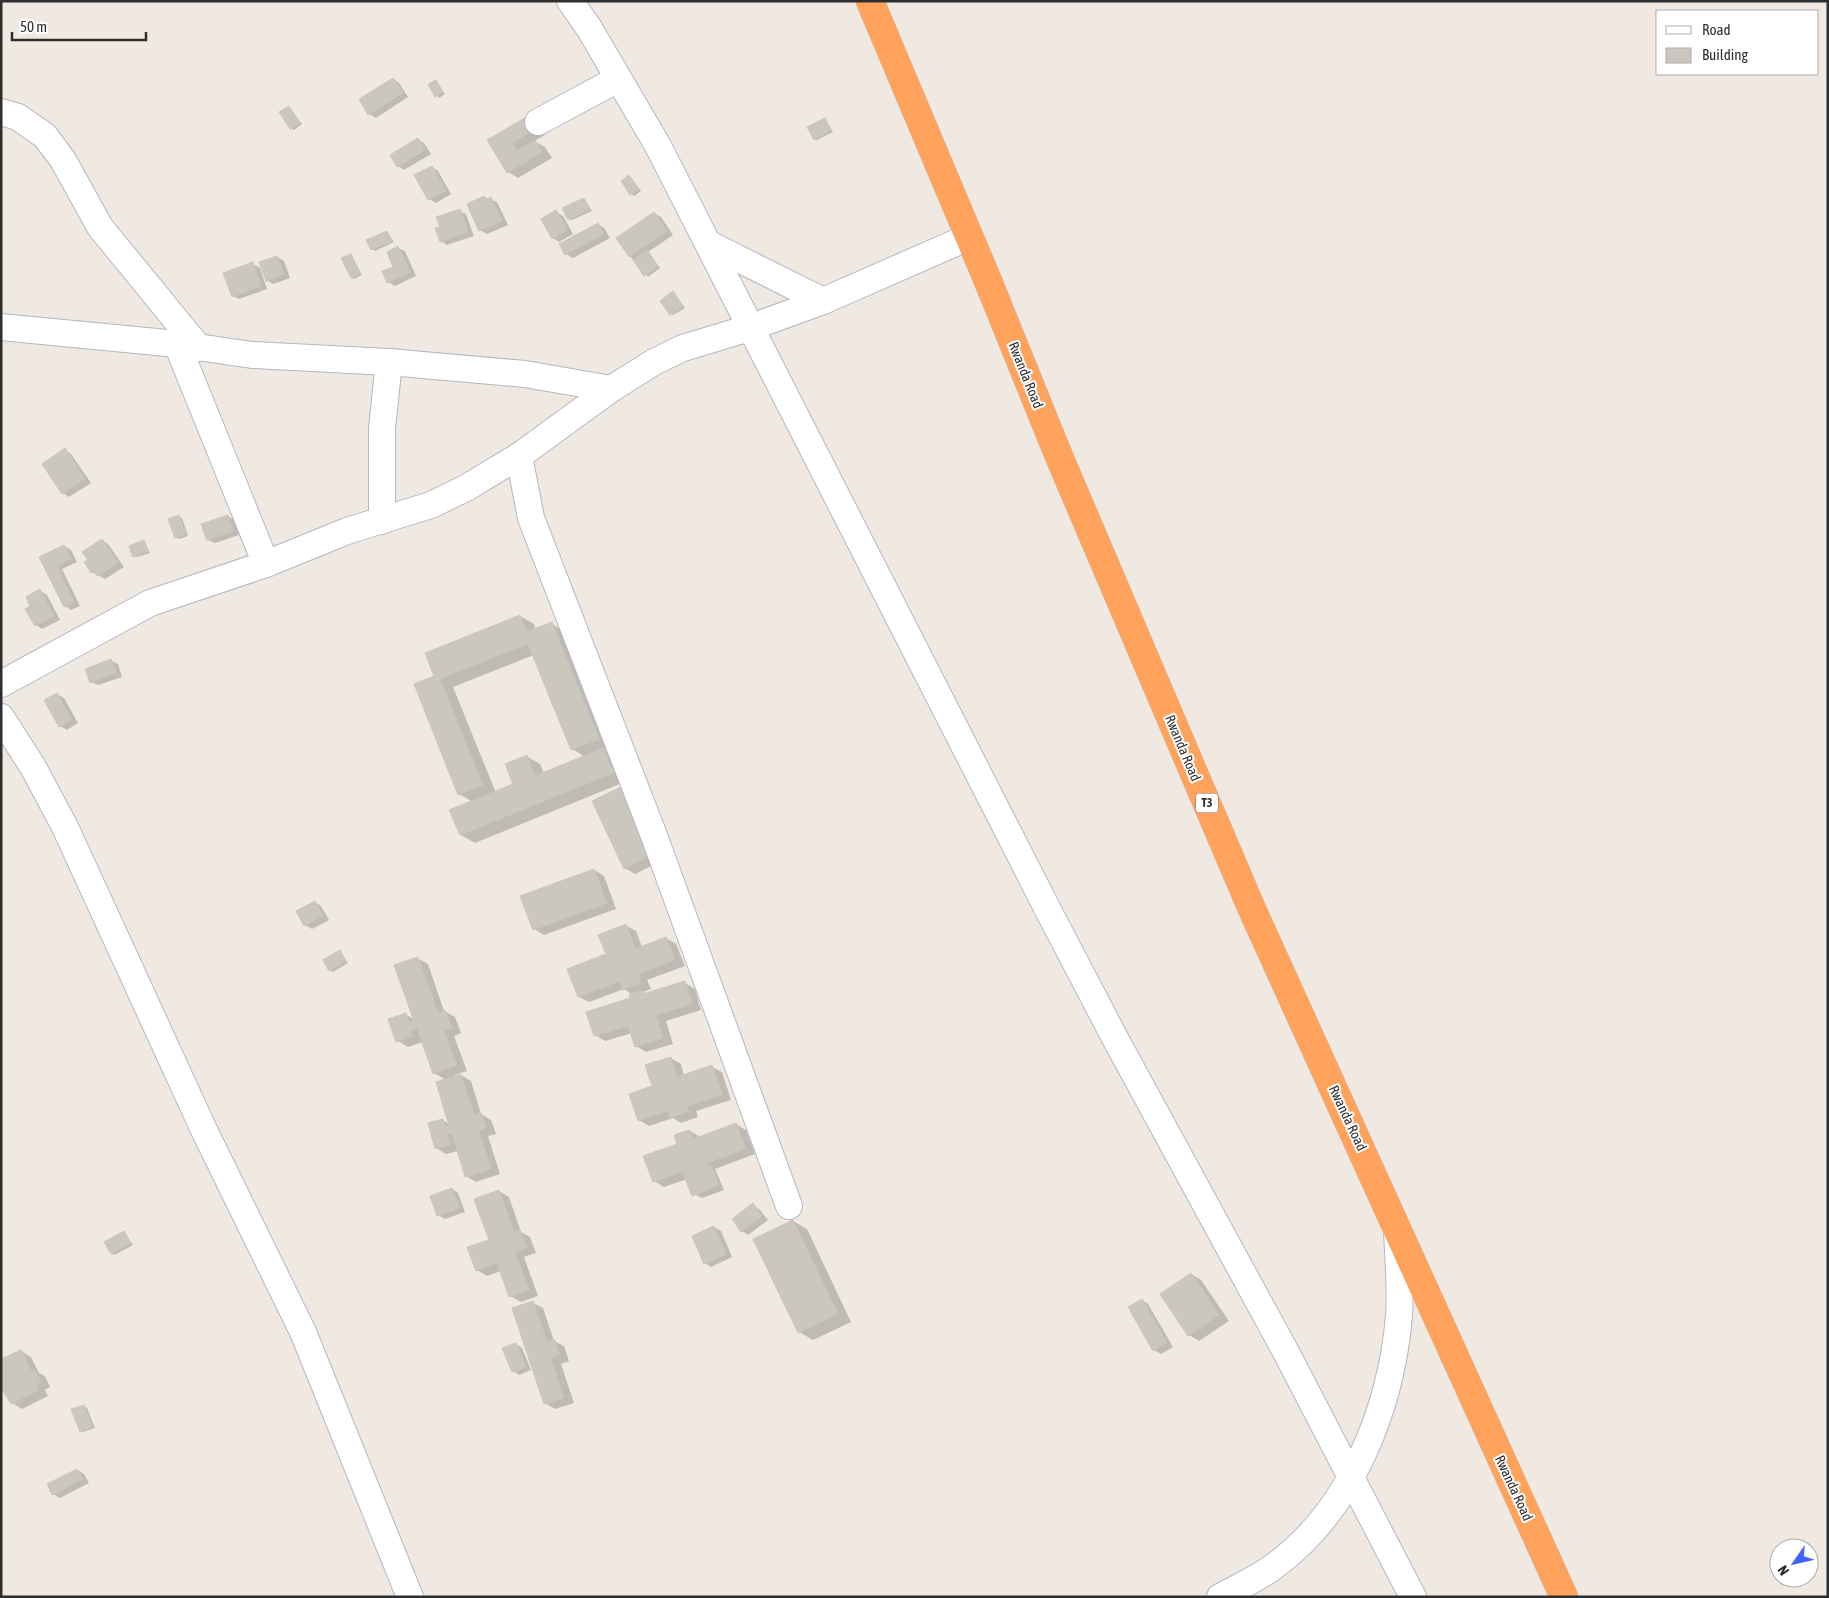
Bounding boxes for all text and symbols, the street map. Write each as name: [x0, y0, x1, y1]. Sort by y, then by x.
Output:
scale bar: [12, 10, 146, 42]
legend: [1656, 10, 1819, 75]
text: 50 m: [20, 18, 47, 35]
text: Road: [1702, 21, 1731, 38]
text: Building: [1702, 46, 1748, 63]
street label: Rwanda Road: [1005, 339, 1047, 411]
street label: Rwanda Road: [1162, 713, 1204, 783]
road number: T3: [1196, 794, 1218, 812]
street label: Rwanda Road: [1326, 1083, 1370, 1153]
street label: Rwanda Road: [1492, 1453, 1536, 1523]
north arrow: [1769, 1538, 1819, 1588]
text: N: [1774, 1562, 1792, 1578]

